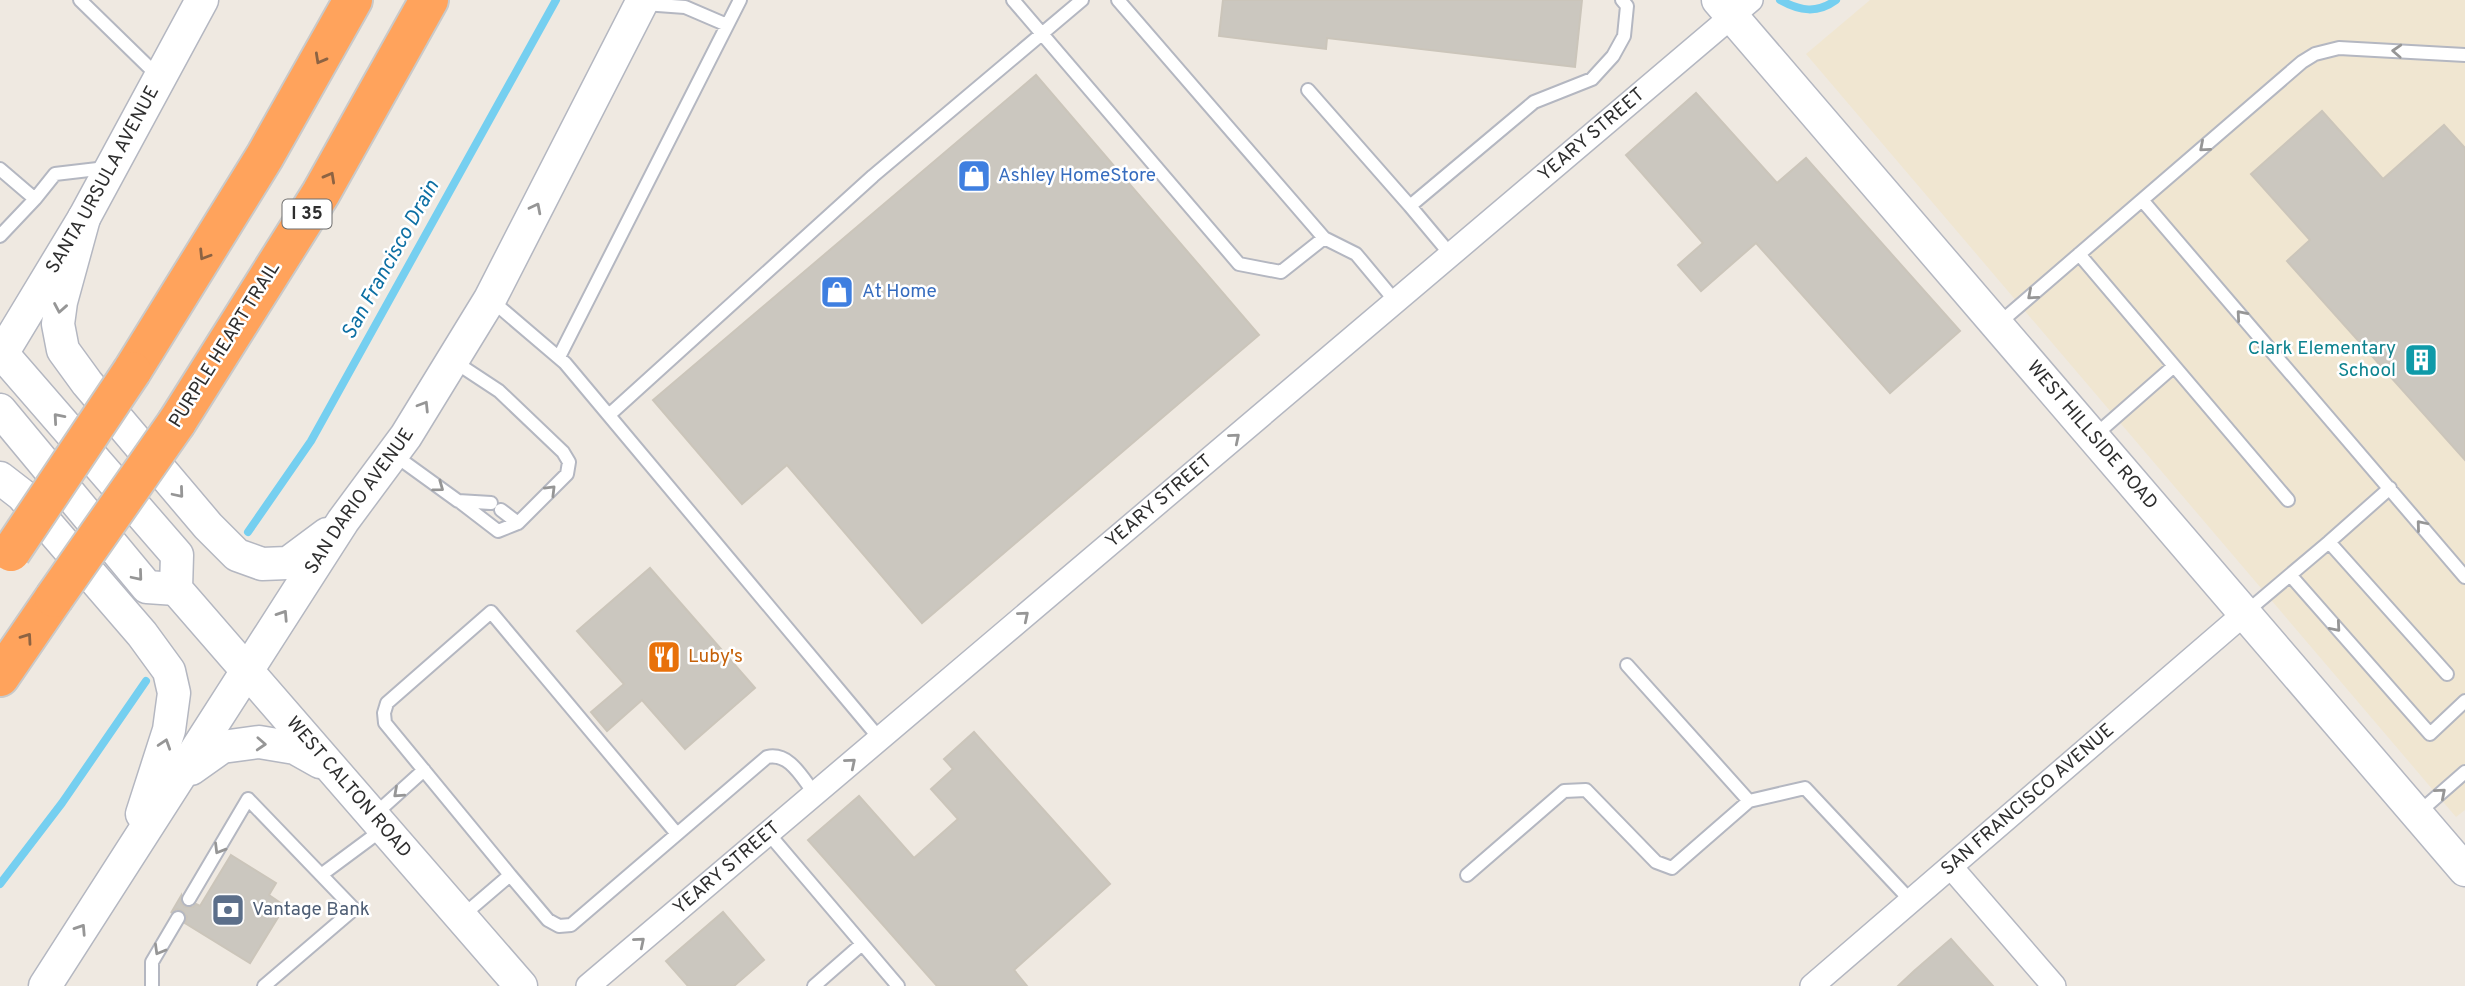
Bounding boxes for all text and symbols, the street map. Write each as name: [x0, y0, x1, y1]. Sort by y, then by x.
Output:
one-way arrow: [2391, 44, 2402, 59]
one-way arrow: [315, 52, 328, 65]
street label: SANTA URSULA AVENUE: [41, 82, 165, 278]
street label: YEARY STREET: [1534, 83, 1650, 187]
one-way arrow: [2199, 139, 2212, 151]
shop icon: Ashley HomeStore: [955, 157, 993, 195]
place label: Ashley HomeStore: [998, 164, 1156, 188]
one-way arrow: [322, 171, 335, 184]
water label: San Francisco Drain: [336, 175, 446, 345]
road number: I 35: [282, 200, 332, 229]
one-way arrow: [528, 203, 542, 215]
one-way arrow: [199, 247, 212, 260]
street label: PURPLE HEART TRAIL: [164, 257, 286, 432]
shop icon: At Home: [818, 273, 856, 311]
place label: At Home: [862, 280, 937, 304]
one-way arrow: [2027, 287, 2040, 299]
one-way arrow: [53, 302, 68, 314]
one-way arrow: [2237, 310, 2249, 323]
place label: Clark Elementary School: [2248, 337, 2396, 383]
building icon: Clark Elementary School: [2402, 341, 2440, 379]
street label: WEST HILLSIDE ROAD: [2021, 356, 2163, 515]
one-way arrow: [416, 400, 429, 413]
one-way arrow: [54, 414, 66, 427]
street label: SAN DARIO AVENUE: [300, 424, 420, 579]
one-way arrow: [1228, 433, 1240, 446]
street label: YEARY STREET: [1101, 450, 1218, 554]
one-way arrow: [431, 479, 444, 491]
one-way arrow: [171, 485, 184, 497]
one-way arrow: [543, 485, 556, 498]
one-way arrow: [2417, 520, 2429, 533]
one-way arrow: [130, 567, 142, 580]
one-way arrow: [275, 609, 288, 622]
one-way arrow: [1016, 612, 1029, 624]
one-way arrow: [2328, 619, 2340, 632]
one-way arrow: [19, 633, 31, 646]
restaurant icon: Luby's: [645, 638, 683, 676]
place label: Luby's: [688, 645, 743, 669]
street label: WEST CALTON ROAD: [281, 712, 416, 863]
street label: SAN FRANCISCO AVENUE: [1936, 719, 2119, 881]
one-way arrow: [256, 736, 267, 751]
one-way arrow: [156, 738, 171, 750]
one-way arrow: [842, 759, 855, 771]
one-way arrow: [393, 785, 406, 797]
one-way arrow: [2433, 789, 2446, 801]
street label: YEARY STREET: [669, 816, 785, 920]
one-way arrow: [214, 842, 227, 855]
bank icon: Vantage Bank: [209, 891, 247, 929]
place label: Vantage Bank: [252, 898, 370, 922]
one-way arrow: [73, 923, 86, 936]
one-way arrow: [631, 938, 644, 950]
one-way arrow: [154, 943, 167, 956]

